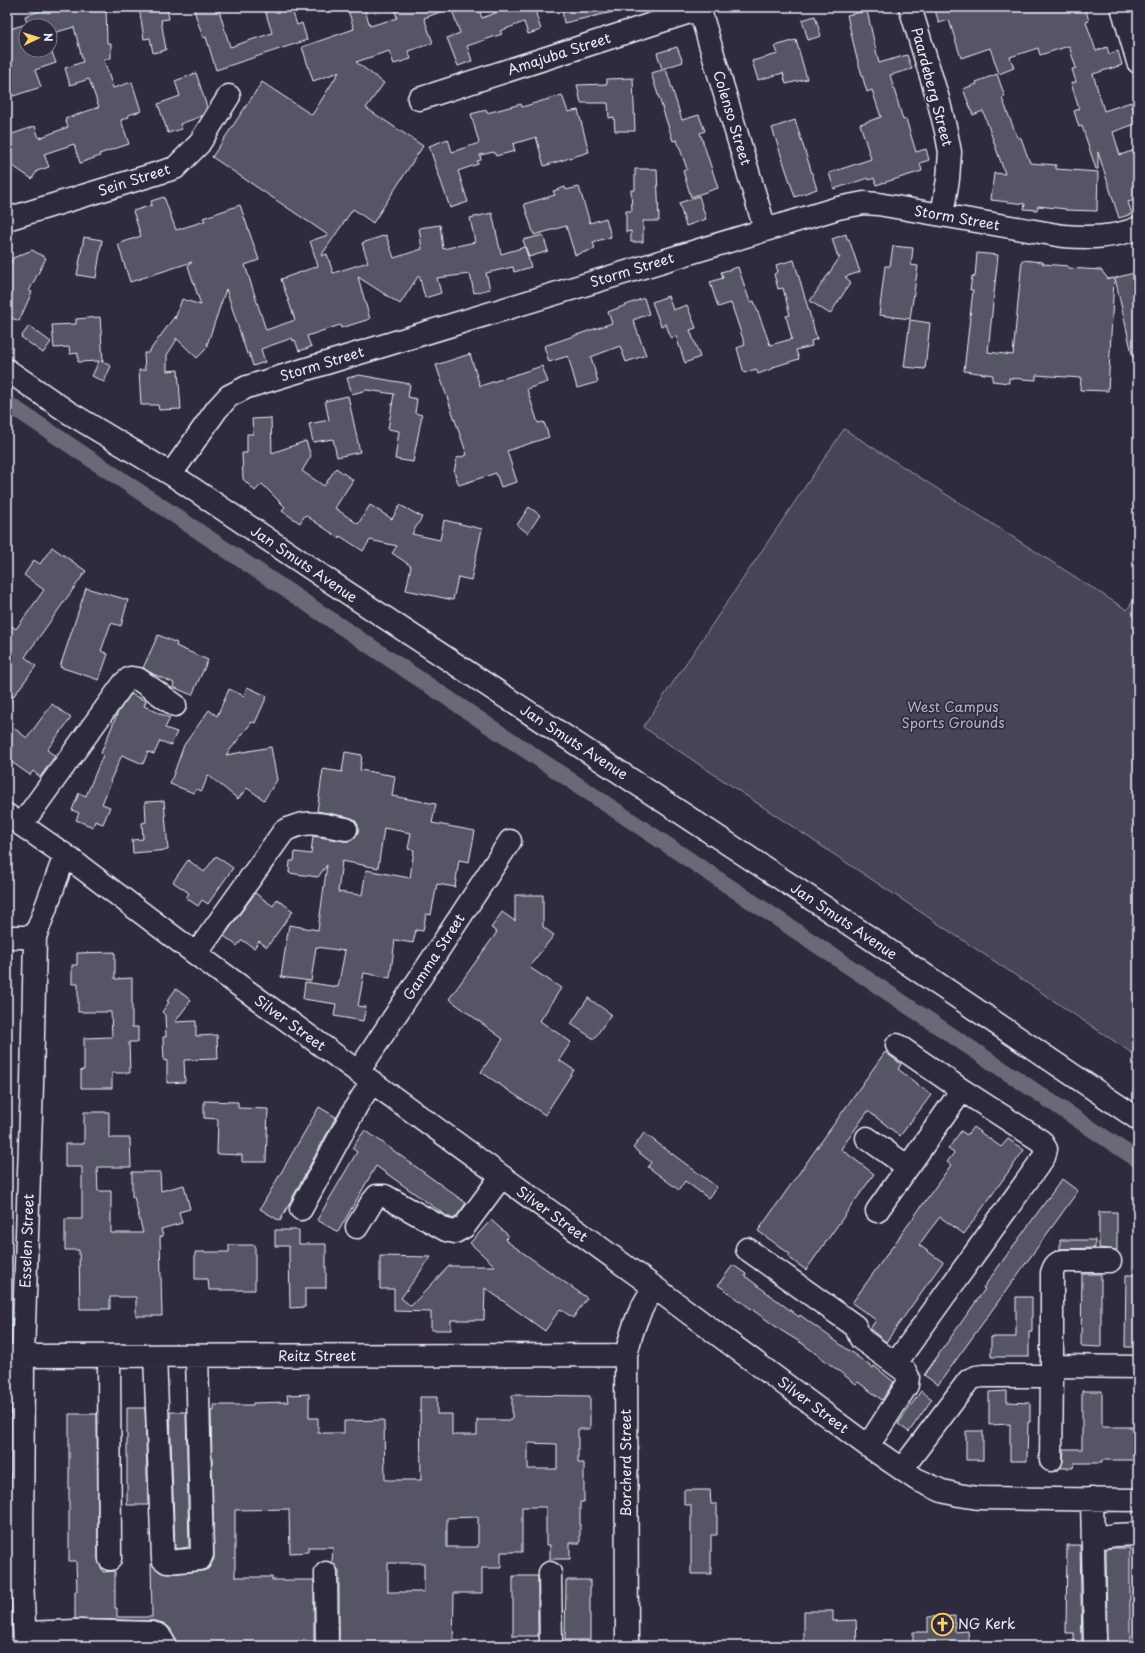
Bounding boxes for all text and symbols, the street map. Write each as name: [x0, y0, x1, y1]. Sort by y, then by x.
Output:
north arrow: [18, 18, 58, 58]
street label: Paardeberg Street: [907, 25, 959, 149]
street label: Amajuba Street: [504, 27, 614, 80]
text: N: [40, 32, 57, 42]
street label: Colenso Street: [708, 68, 757, 168]
street label: Sein Street: [95, 158, 173, 201]
street label: Storm Street: [913, 200, 1002, 235]
street label: Storm Street: [587, 247, 677, 292]
street label: Storm Street: [277, 341, 367, 386]
street label: Jan Smuts Avenue: [247, 520, 362, 607]
park label: West Campus Sports Grounds: [901, 696, 1005, 733]
street label: Jan Smuts Avenue: [516, 699, 633, 785]
street label: Jan Smuts Avenue: [787, 877, 902, 964]
street label: Gamma Street: [398, 909, 470, 1004]
street label: Silver Street: [250, 989, 331, 1056]
street label: Silver Street: [512, 1180, 593, 1247]
street label: Esselen Street: [14, 1193, 39, 1289]
street label: Reitz Street: [278, 1345, 356, 1366]
street label: Silver Street: [774, 1371, 853, 1438]
street label: Borcherd Street: [615, 1409, 636, 1517]
church icon: NG Kerk: [929, 1611, 955, 1637]
place label: NG Kerk: [958, 1613, 1016, 1634]

